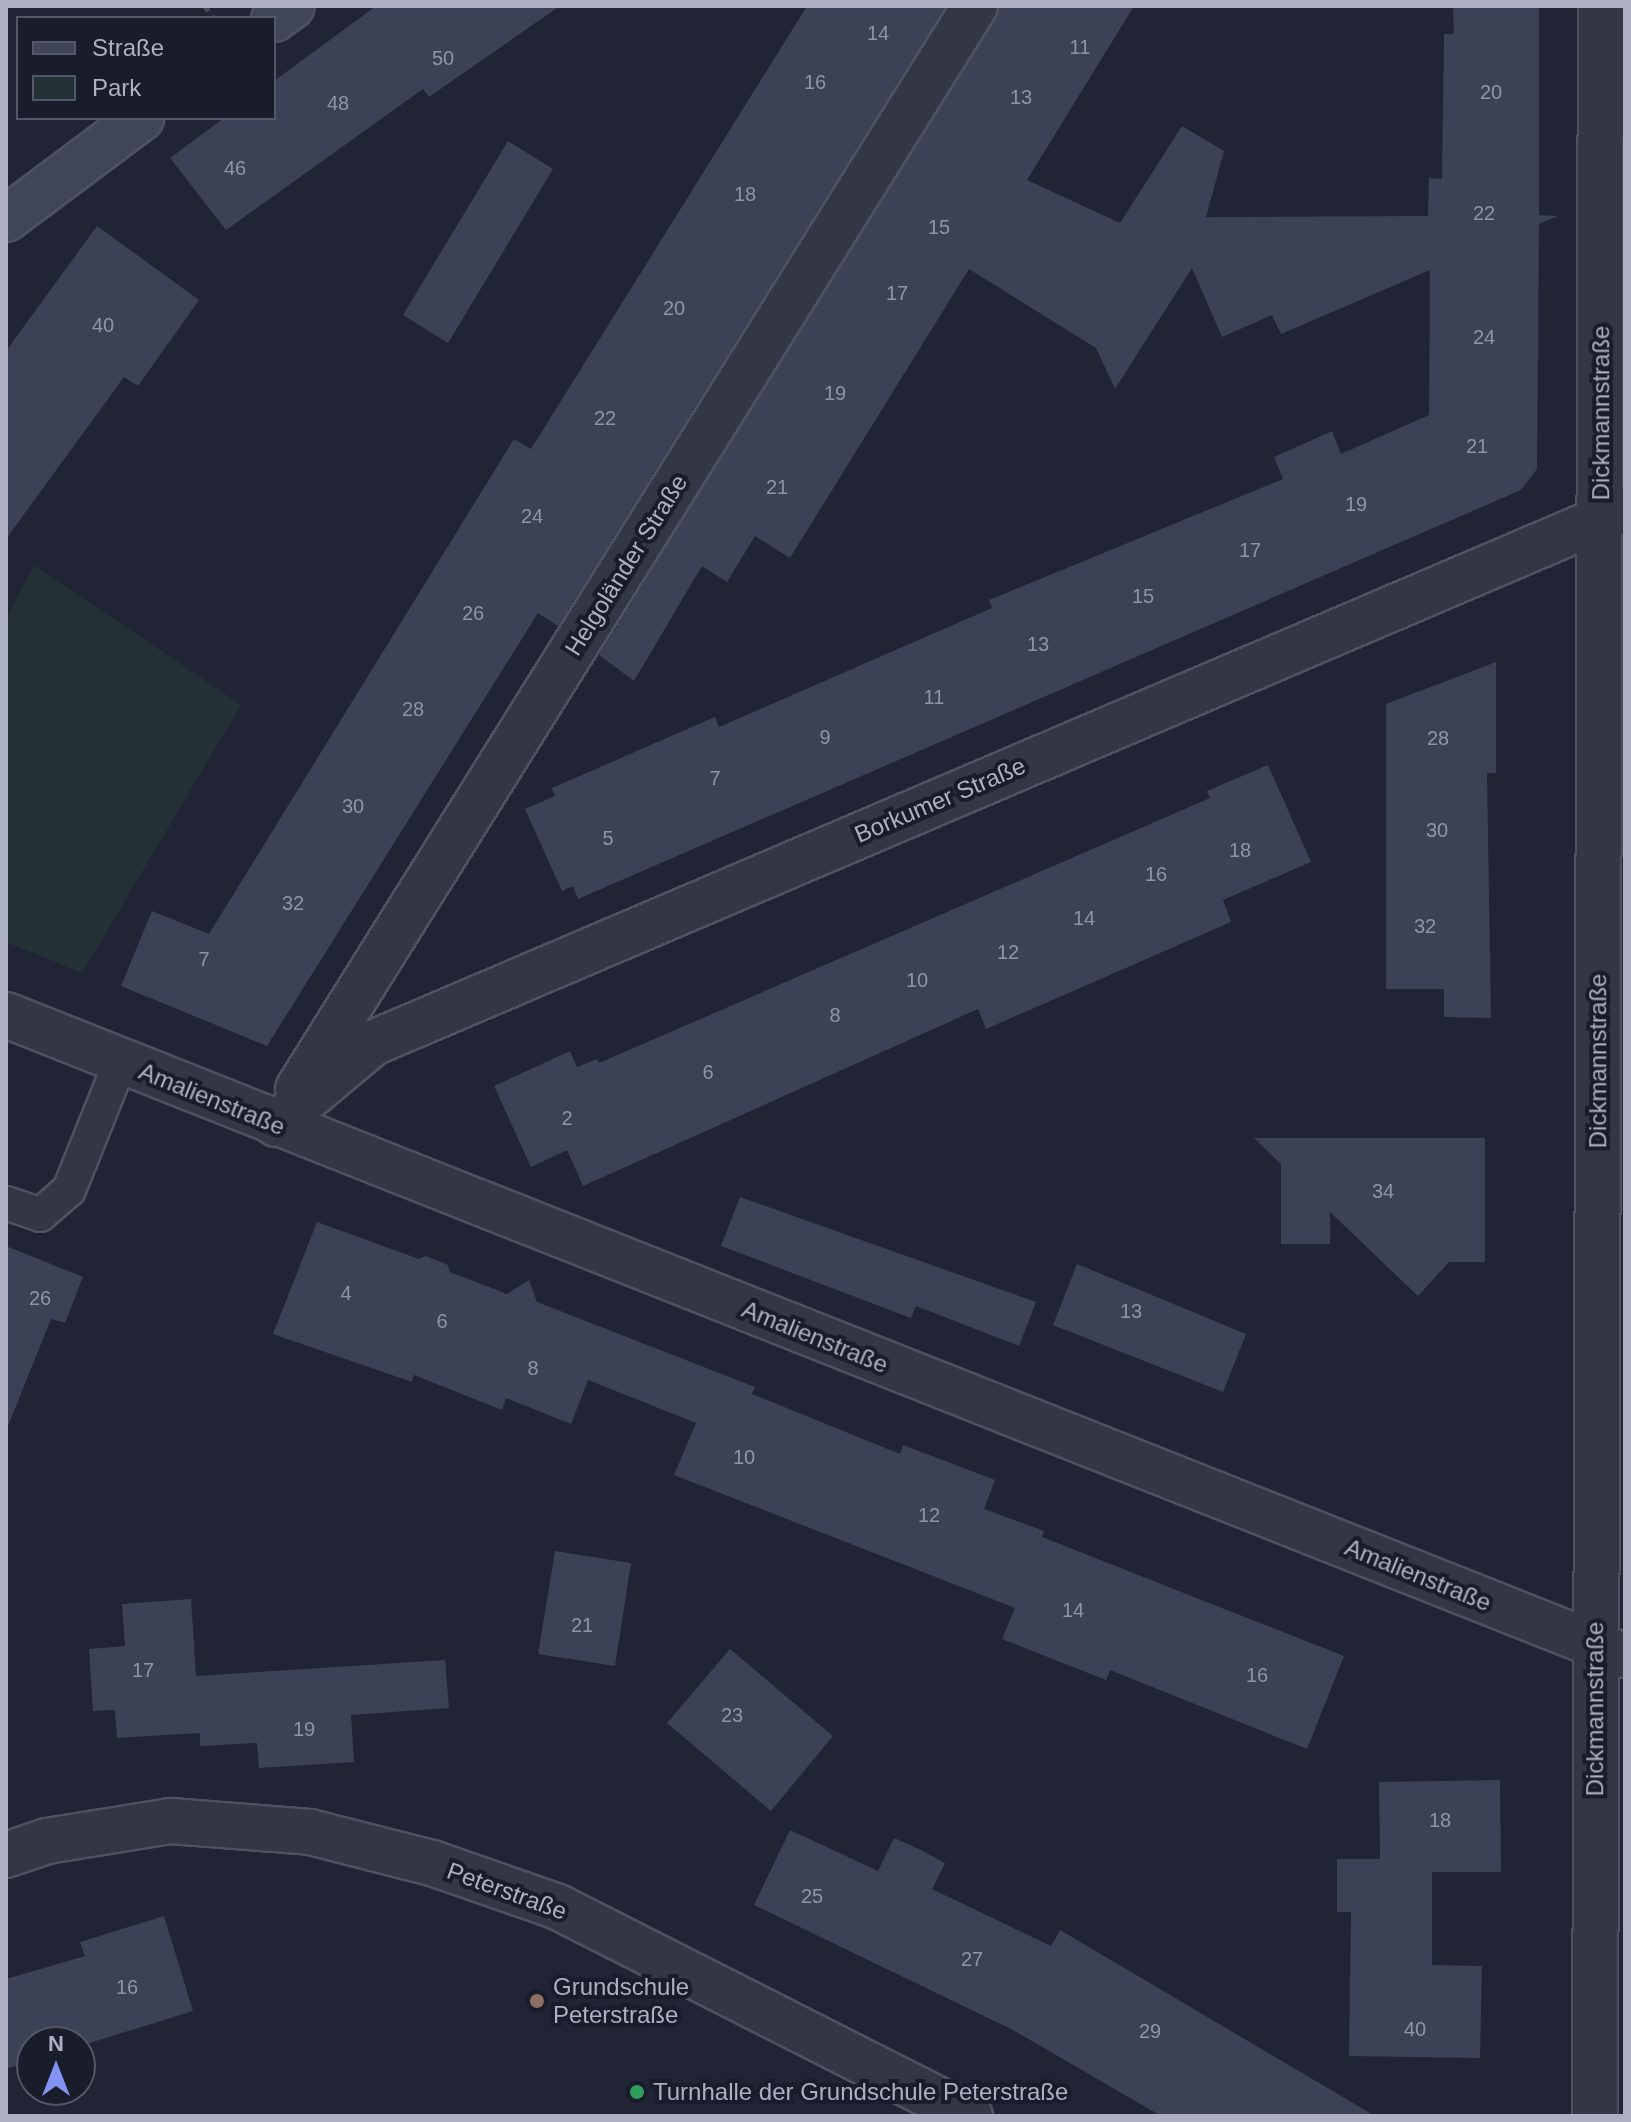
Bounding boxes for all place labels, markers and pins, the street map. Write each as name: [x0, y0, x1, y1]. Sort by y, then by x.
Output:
place label: Grundschule Peterstraße: [553, 1973, 689, 2029]
marker: Grundschule Peterstraße: [528, 1992, 546, 2010]
place label: Turnhalle der Grundschule Peterstraße: [653, 2078, 1068, 2106]
marker: Turnhalle der Grundschule Peterstraße: [628, 2083, 646, 2101]

